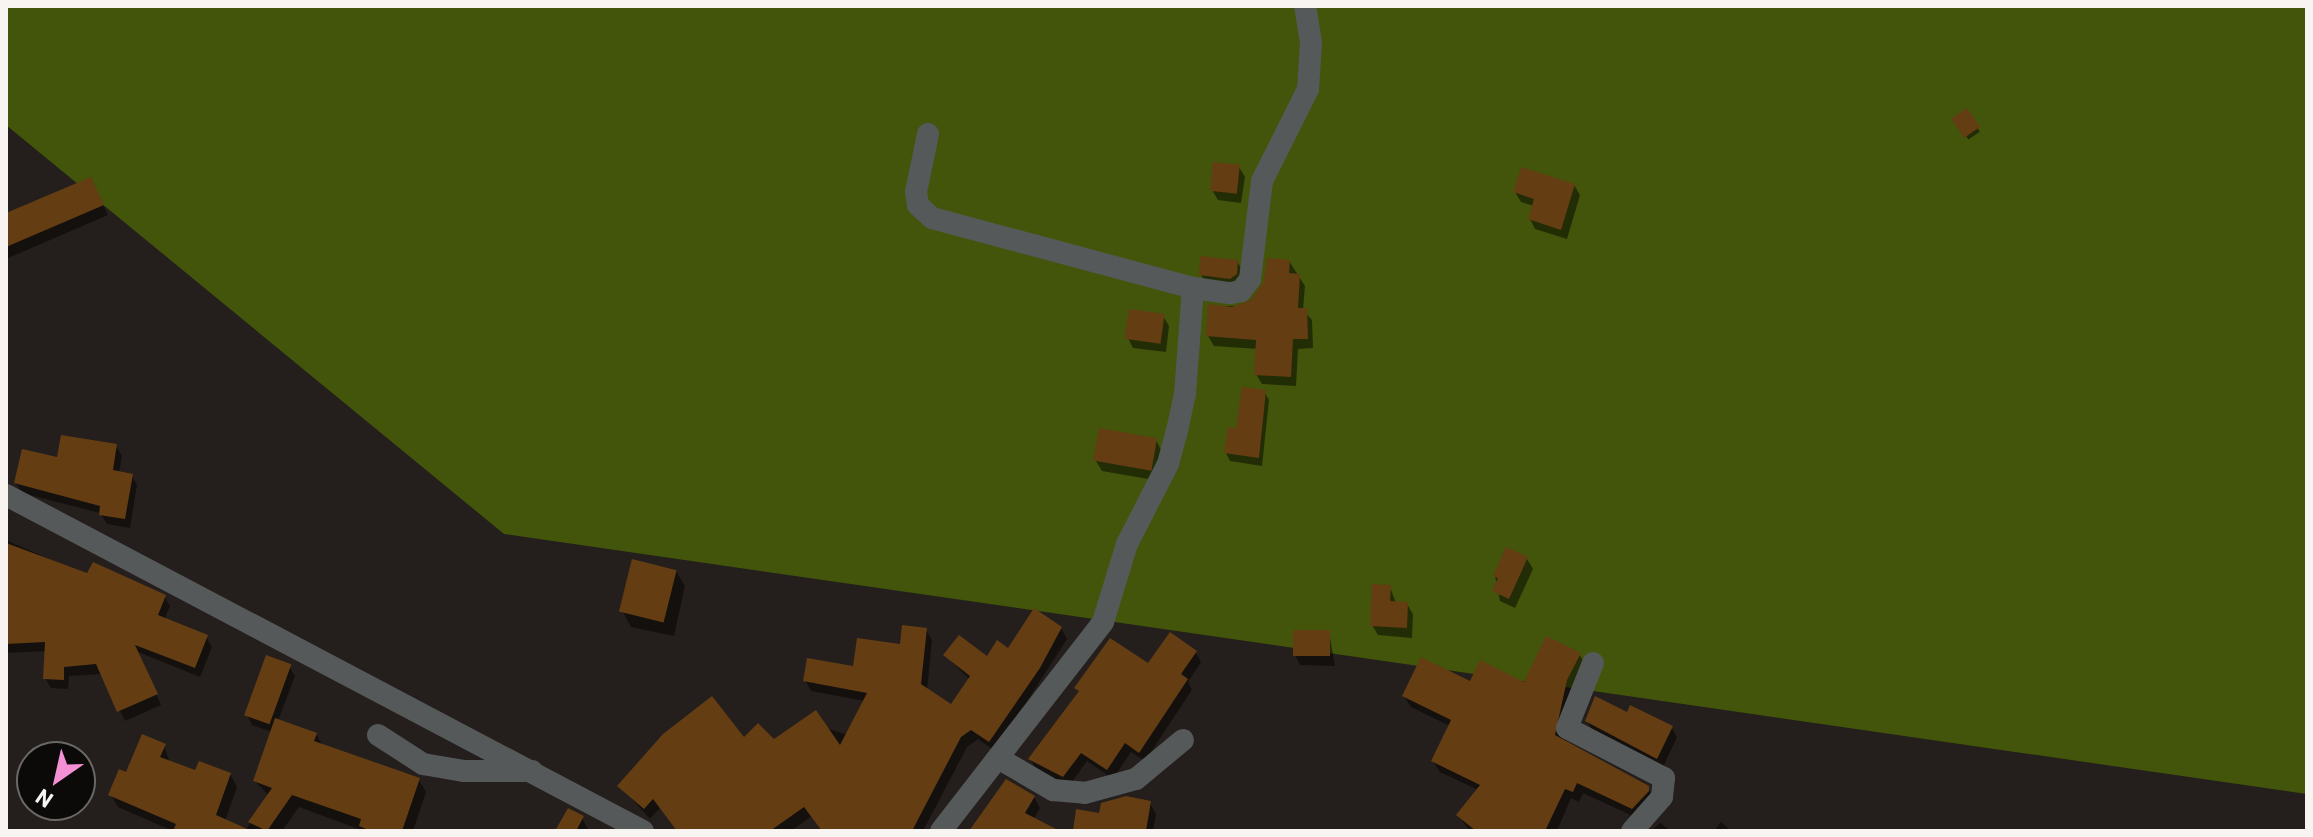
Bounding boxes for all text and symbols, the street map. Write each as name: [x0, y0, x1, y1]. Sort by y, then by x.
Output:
north arrow: [16, 741, 96, 821]
text: N: [30, 784, 57, 814]

